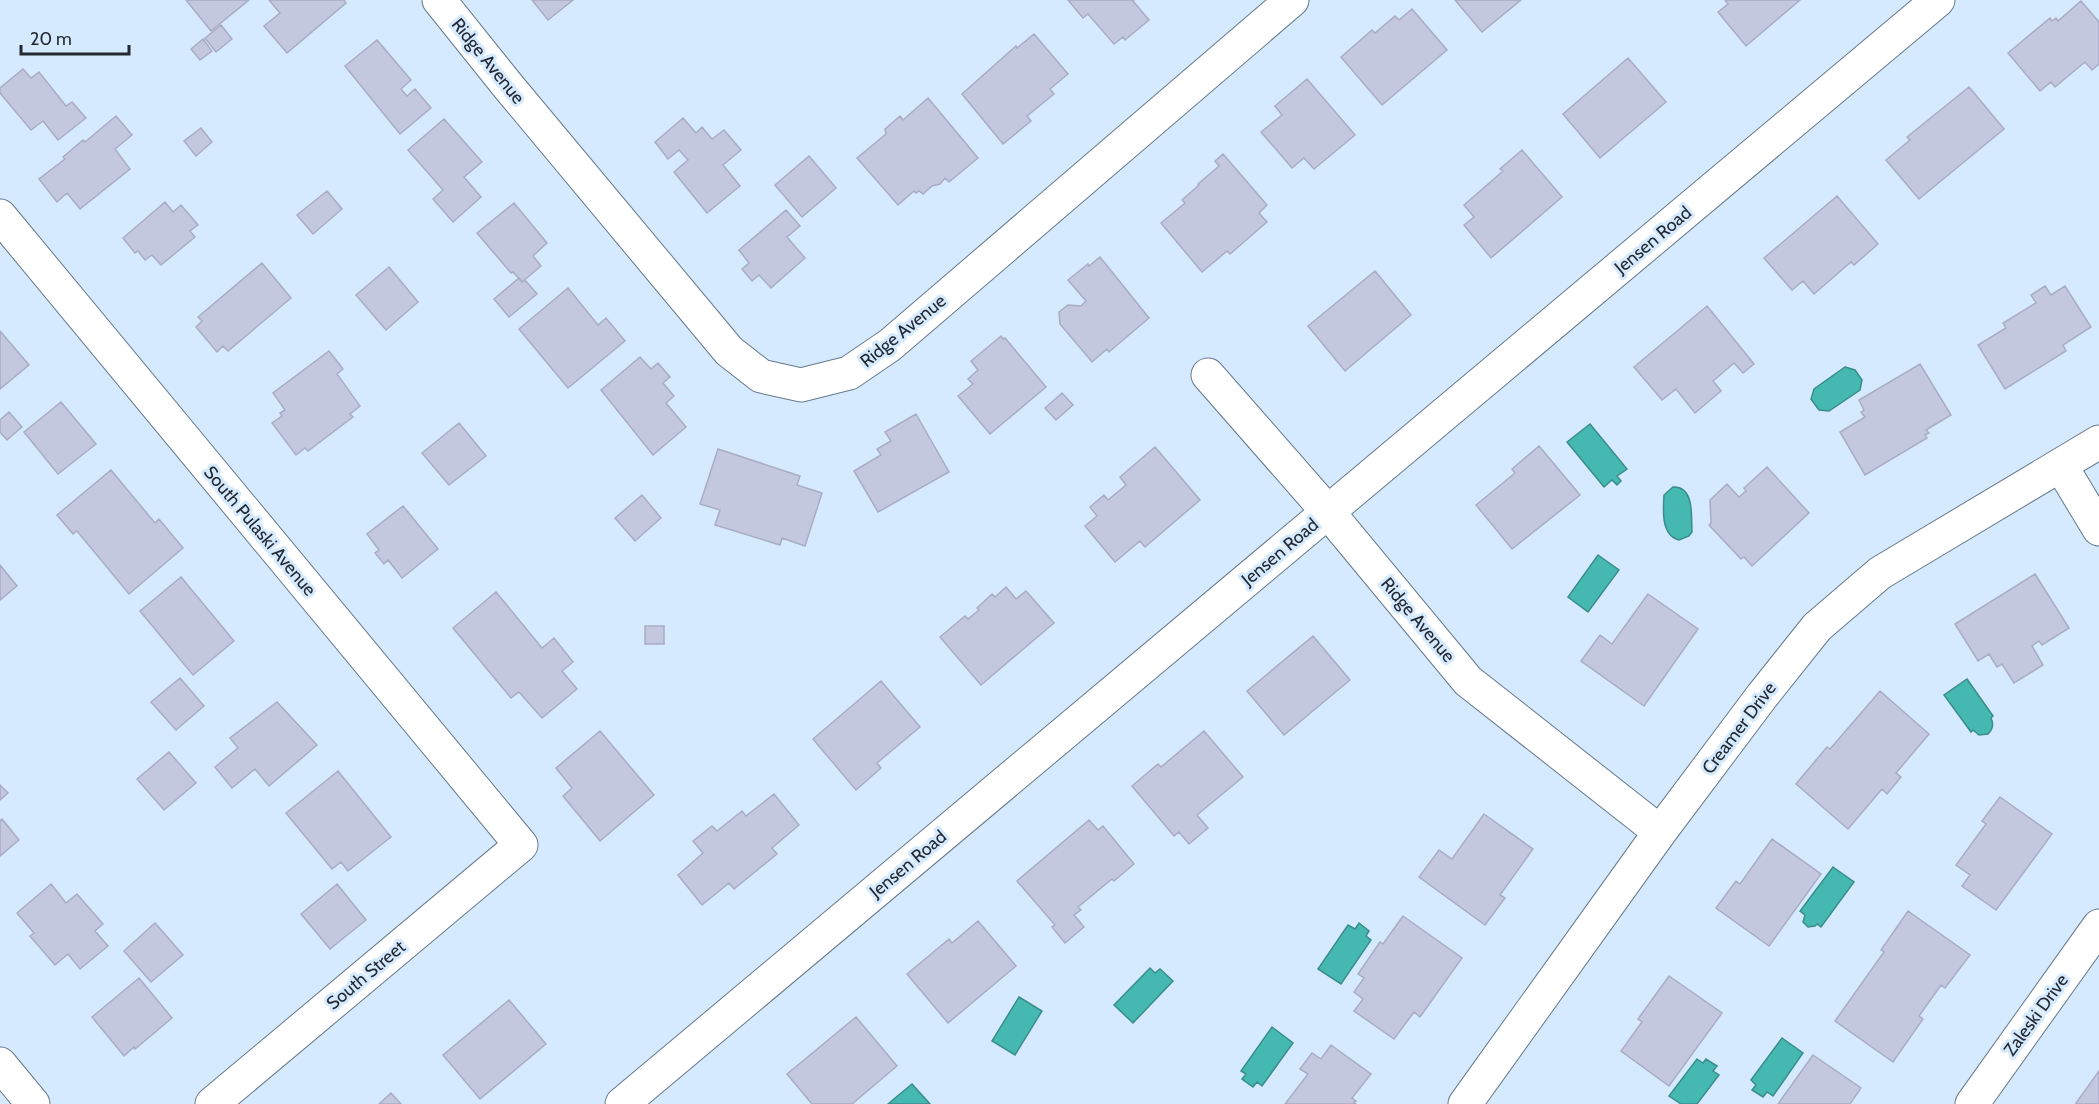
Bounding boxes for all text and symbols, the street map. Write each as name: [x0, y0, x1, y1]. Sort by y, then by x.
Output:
street label: Ridge Avenue: [447, 14, 529, 108]
scale bar: [21, 18, 129, 56]
text: 20 m: [30, 28, 72, 50]
street label: Jensen Road: [1609, 202, 1696, 279]
street label: Ridge Avenue: [856, 290, 950, 372]
street label: South Pulaski Avenue: [199, 462, 321, 600]
street label: Jensen Road: [1236, 514, 1323, 591]
street label: Ridge Avenue: [1376, 573, 1460, 667]
street label: Creamer Drive: [1697, 678, 1781, 778]
street label: Jensen Road: [864, 826, 951, 903]
street label: South Street: [322, 936, 410, 1014]
street label: Zaleski Drive: [1999, 970, 2073, 1060]

